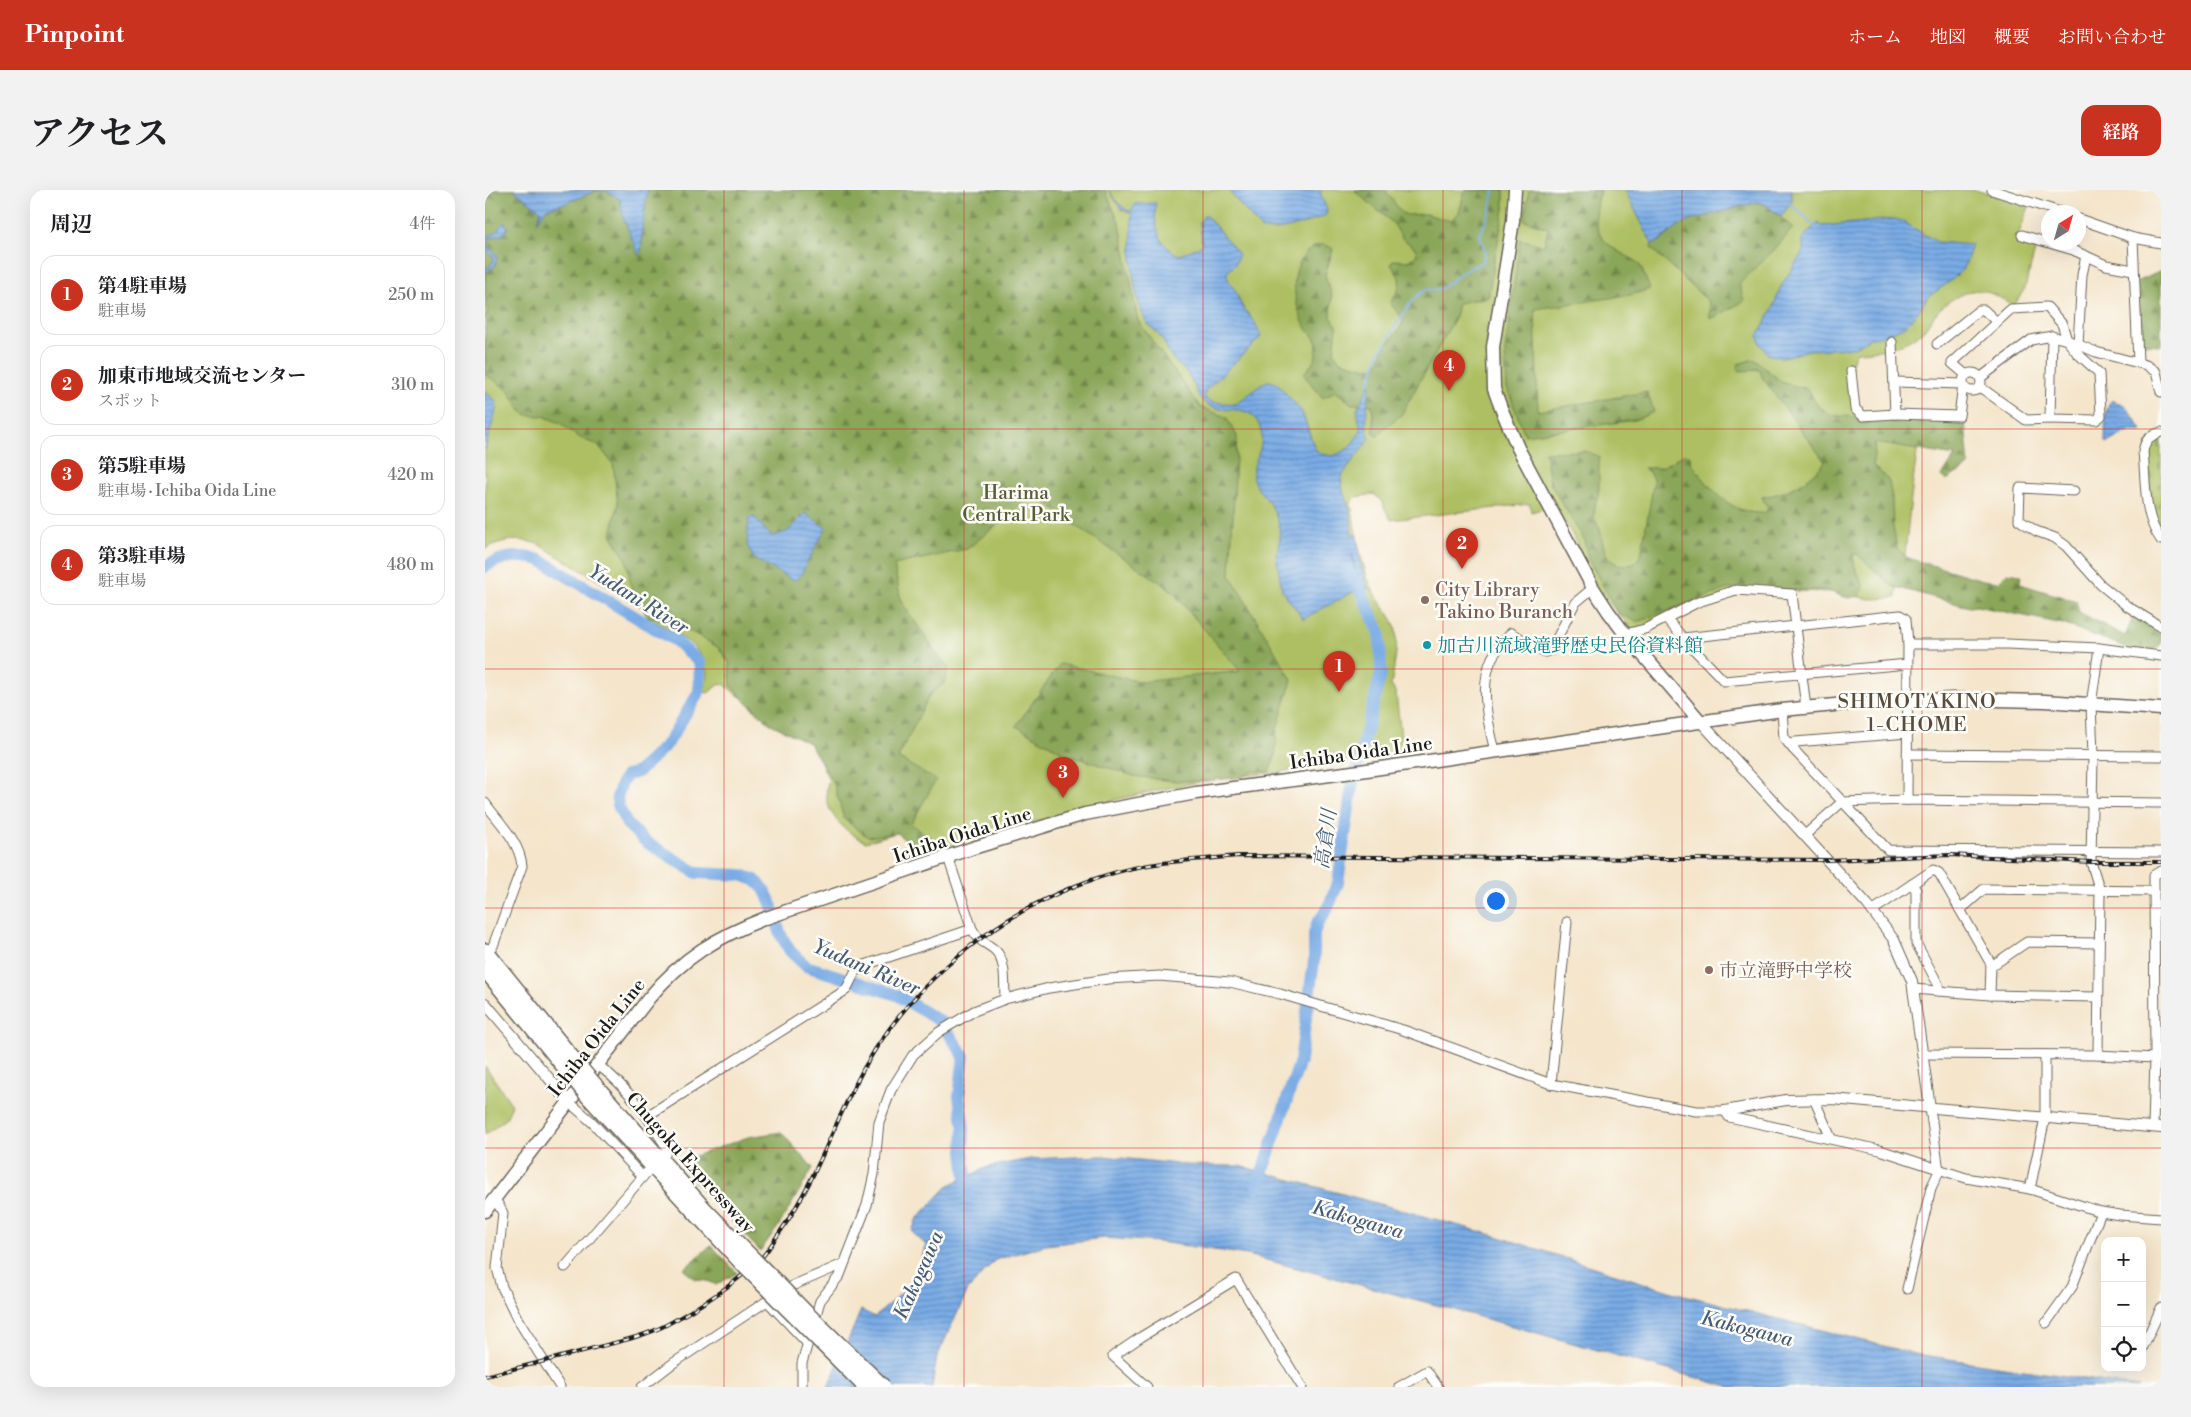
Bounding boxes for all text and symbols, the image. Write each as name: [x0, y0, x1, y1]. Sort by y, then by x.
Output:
text: Pinpoint: [25, 20, 124, 50]
text: ホーム: [1848, 26, 1902, 49]
text: 地図: [1930, 26, 1966, 49]
text: 概要: [1994, 26, 2030, 49]
text: お問い合わせ: [2058, 26, 2166, 49]
button: 経路: [2081, 105, 2161, 156]
text: アクセス: [30, 113, 169, 156]
north arrow: [2041, 205, 2086, 250]
text: 周辺: [50, 212, 92, 238]
text: 4件: [409, 214, 435, 234]
text: 第4駐車場: [98, 274, 187, 298]
text: 1: [63, 285, 71, 305]
text: 250 m: [388, 285, 434, 305]
text: 駐車場: [98, 301, 146, 321]
pin: 4: [1433, 350, 1465, 391]
text: 加東市地域交流センター: [98, 364, 306, 388]
text: 2: [62, 375, 72, 395]
text: 310 m: [391, 375, 434, 395]
text: スポット: [98, 391, 162, 411]
text: 第5駐車場: [98, 454, 186, 478]
text: 3: [62, 465, 72, 485]
text: 420 m: [387, 465, 434, 485]
text: 駐車場 · Ichiba Oida Line: [98, 481, 276, 501]
park label: Harima Central Park: [962, 481, 1071, 527]
pin: 2: [1446, 528, 1478, 569]
text: 第3駐車場: [98, 544, 185, 568]
text: 4: [62, 555, 72, 575]
text: 480 m: [387, 555, 434, 575]
water label: Yudani River: [583, 560, 694, 641]
text: 駐車場: [98, 571, 146, 591]
place label: City Library Takino Buranch: [1435, 578, 1573, 624]
marker: City Library Takino Buranch: [1419, 594, 1431, 606]
place label: 加古川流域滝野歴史民俗資料館: [1437, 634, 1703, 658]
marker: 加古川流域滝野歴史民俗資料館: [1421, 639, 1433, 651]
pin: 1: [1323, 651, 1355, 692]
district label: SHIMOTAKINO 1-CHOME: [1837, 690, 1997, 738]
street label: Ichiba Oida Line: [1288, 731, 1434, 775]
pin: 3: [1047, 757, 1079, 798]
street label: Ichiba Oida Line: [890, 801, 1034, 869]
water label: 高倉川: [1310, 806, 1343, 871]
your location: [1483, 888, 1509, 914]
water label: Yudani River: [809, 935, 924, 1002]
place label: 市立滝野中学校: [1719, 959, 1852, 983]
marker: 市立滝野中学校: [1703, 964, 1715, 976]
street label: Ichiba Oida Line: [543, 974, 651, 1102]
street label: Chugoku Expressway: [621, 1087, 760, 1239]
water label: Kakogawa: [1309, 1195, 1407, 1246]
water label: Kakogawa: [889, 1227, 950, 1324]
map controls: [2101, 1237, 2146, 1372]
button: +: [2101, 1237, 2146, 1282]
button: −: [2101, 1282, 2146, 1327]
water label: Kakogawa: [1698, 1306, 1796, 1353]
button: locate: [2101, 1327, 2146, 1372]

